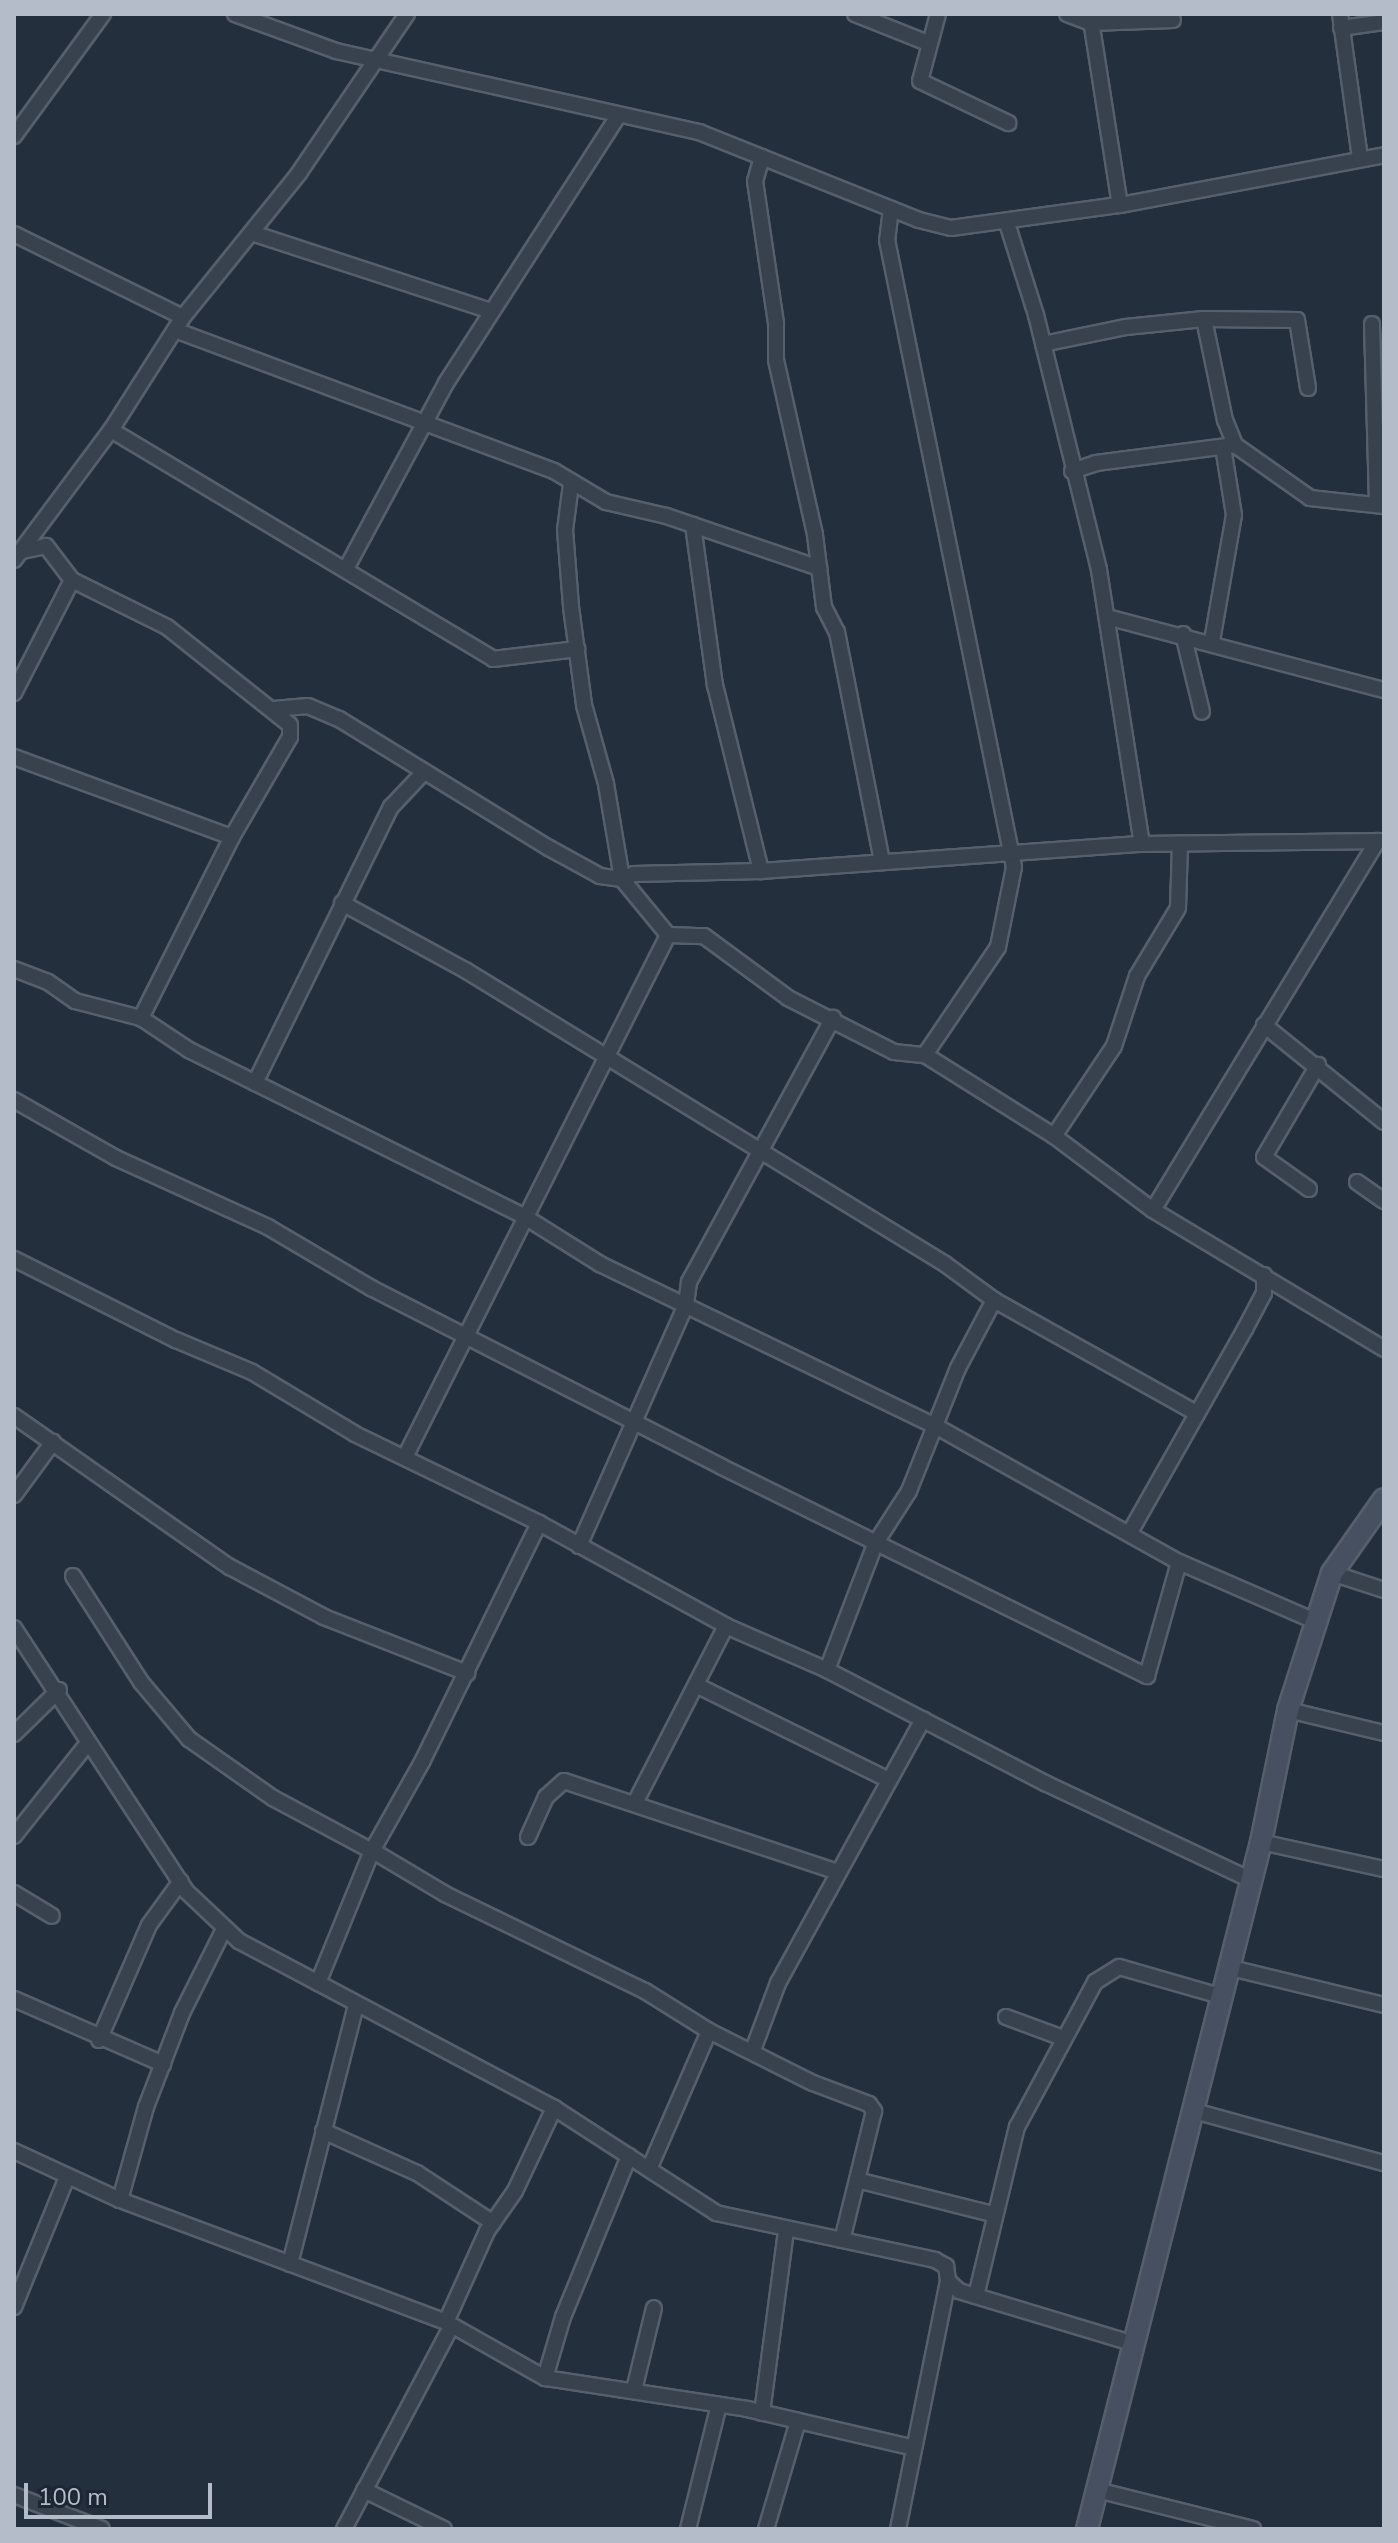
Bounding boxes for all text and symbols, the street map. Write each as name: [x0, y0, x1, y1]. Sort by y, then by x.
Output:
scale bar: [28, 2467, 216, 2517]
text: 100 m: [38, 2481, 108, 2513]

